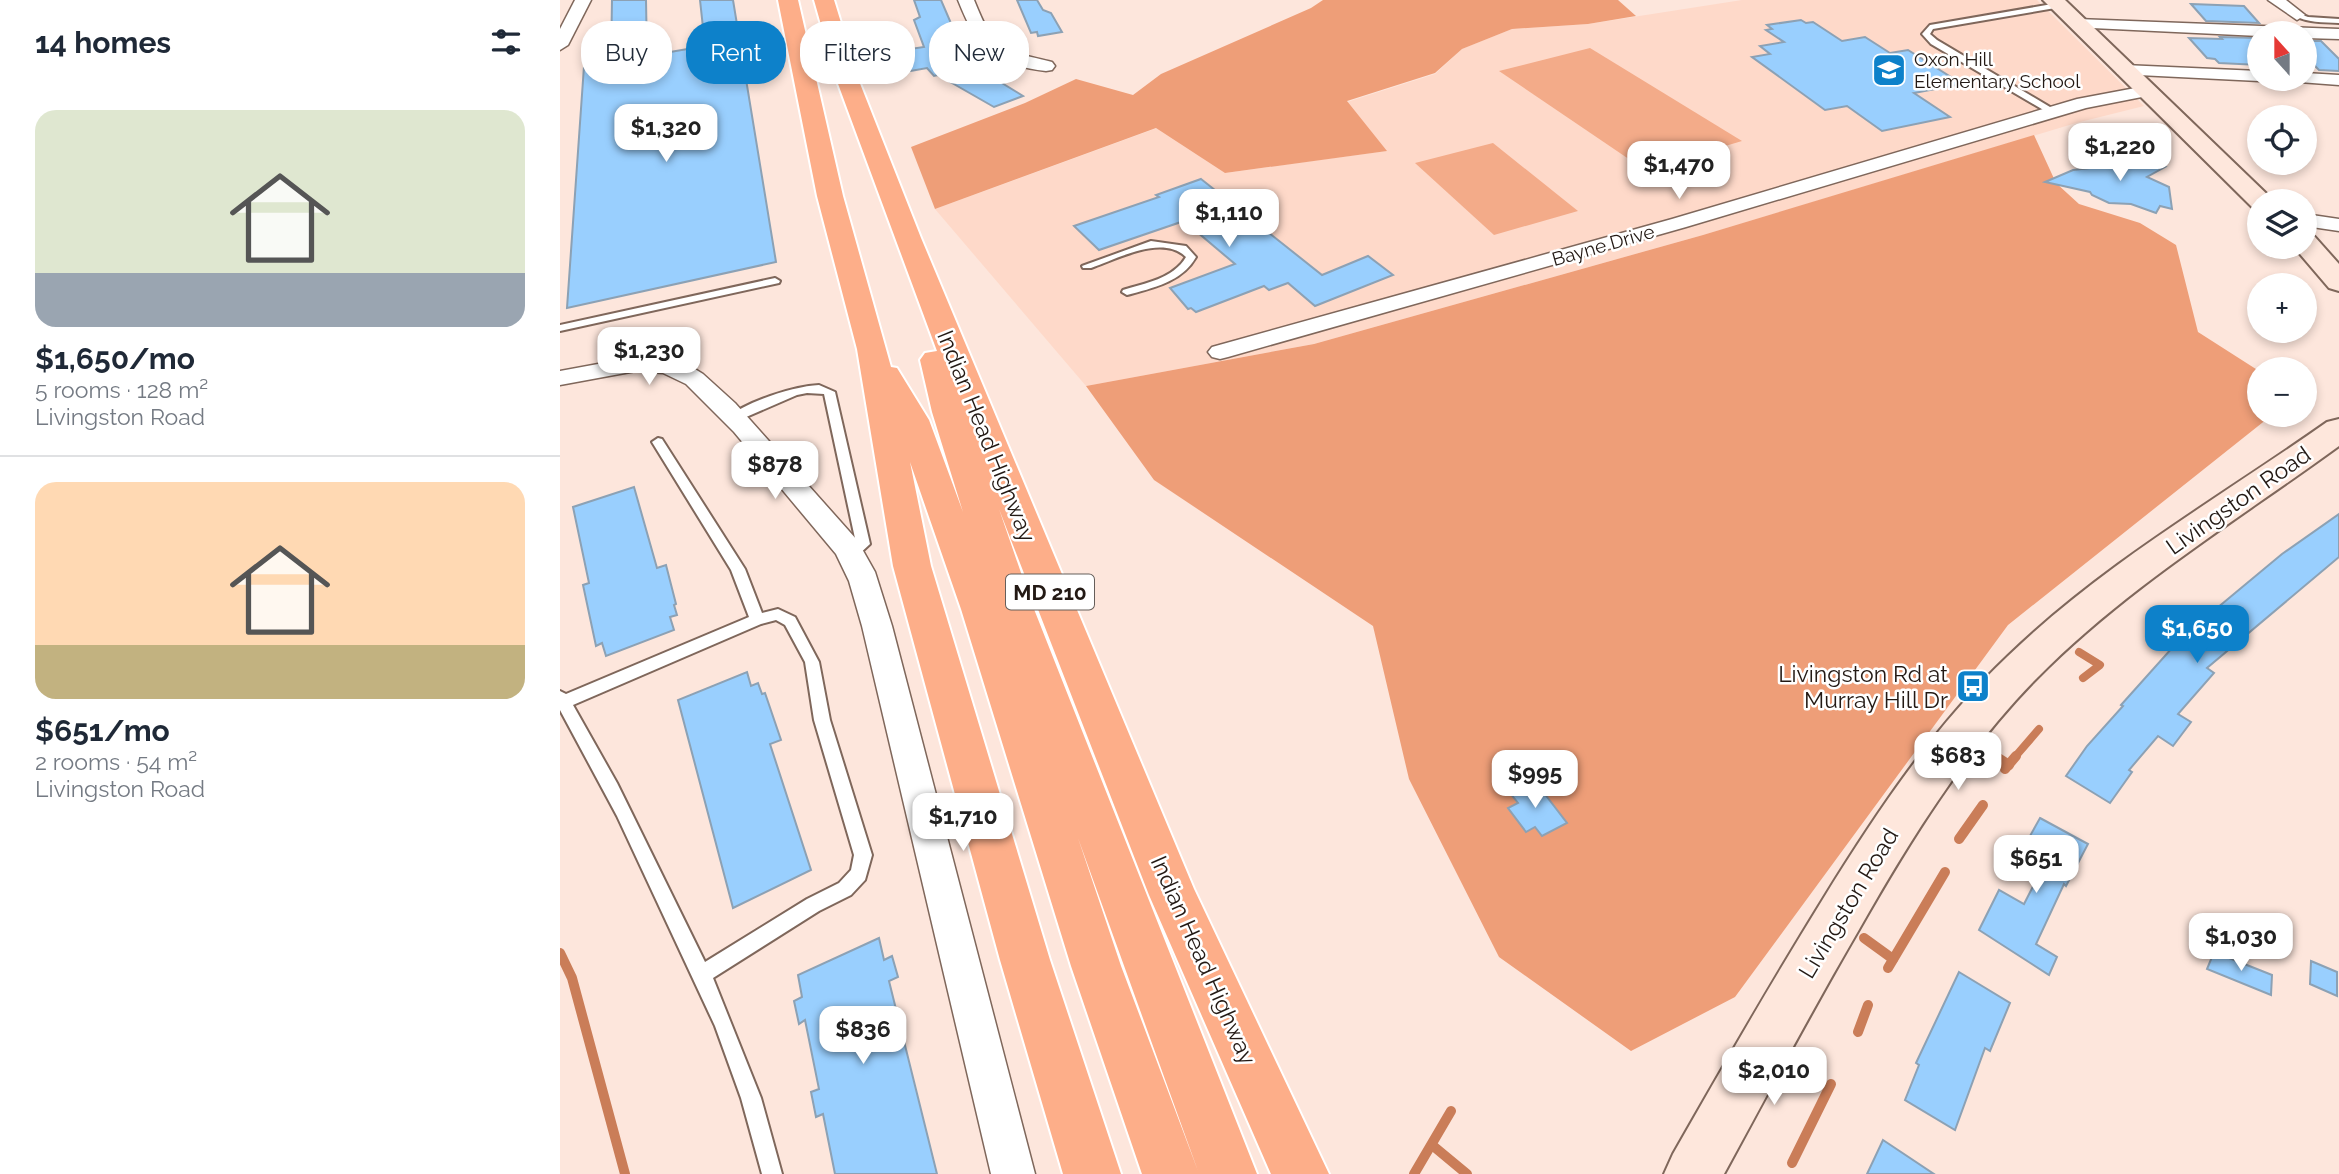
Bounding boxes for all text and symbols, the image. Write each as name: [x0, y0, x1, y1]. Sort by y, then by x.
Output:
chip: Buy: [581, 21, 672, 84]
chip: Rent: [686, 21, 786, 84]
chip: Filters: [800, 21, 915, 84]
chip: New: [929, 21, 1029, 84]
north arrow: [2247, 21, 2317, 91]
map controls: [2247, 21, 2317, 427]
icon: filters: [487, 23, 525, 61]
text: 14 homes: [35, 25, 171, 60]
place label: Oxon Hill Elementary School: [1914, 48, 2081, 92]
school or university icon: Oxon Hill Elementary School: [1870, 51, 1908, 89]
pin: $1,320: [609, 104, 723, 164]
button: locate: [2247, 105, 2317, 175]
text: $1,320: [630, 113, 702, 140]
pin: $1,220: [2063, 124, 2177, 183]
text: $1,220: [2084, 132, 2156, 159]
pin: $1,470: [1622, 142, 1736, 201]
text: $1,470: [1643, 150, 1715, 177]
icon: home: [217, 155, 343, 281]
button: layers: [2247, 189, 2317, 259]
pin: $1,110: [1172, 190, 1286, 249]
text: $1,110: [1195, 198, 1263, 225]
street label: Bayne Drive: [1549, 220, 1657, 270]
button: +: [2247, 273, 2317, 343]
street label: Indian Head Highway: [932, 326, 1042, 546]
pin: $1,230: [592, 328, 706, 387]
text: $1,230: [613, 336, 685, 363]
text: $1,650/mo: [35, 341, 195, 376]
button: −: [2247, 357, 2317, 427]
text: 5 rooms · 128 m²: [35, 376, 208, 403]
text: Livingston Road: [35, 403, 205, 430]
street label: Livingston Road: [2161, 440, 2315, 560]
pin: $878: [734, 442, 816, 501]
text: $878: [747, 450, 803, 477]
icon: home: [217, 527, 343, 653]
road number: MD 210: [1006, 574, 1094, 610]
pin: $1,650: [2140, 606, 2254, 665]
text: $1,650: [2161, 614, 2233, 641]
place label: Livingston Rd at Murray Hill Dr: [1778, 660, 1948, 713]
bus stop icon: Livingston Rd at Murray Hill Dr: [1954, 667, 1992, 705]
text: $651/mo: [35, 713, 170, 748]
pin: $683: [1917, 732, 1999, 792]
text: $683: [1930, 741, 1986, 768]
text: 2 rooms · 54 m²: [35, 748, 197, 775]
pin: $995: [1494, 750, 1576, 810]
text: $995: [1508, 759, 1562, 786]
text: Livingston Road: [35, 775, 205, 802]
pin: $1,710: [906, 794, 1020, 853]
text: $1,710: [928, 802, 998, 829]
street label: Livingston Road: [1793, 823, 1903, 983]
pin: $651: [1995, 836, 2077, 895]
text: $651: [2010, 844, 2062, 871]
street label: Indian Head Highway: [1146, 851, 1262, 1069]
pin: $1,030: [2184, 914, 2298, 973]
text: $1,030: [2205, 922, 2277, 949]
pin: $836: [822, 1006, 904, 1066]
text: $836: [835, 1015, 891, 1042]
pin: $2,010: [1717, 1048, 1831, 1107]
text: $2,010: [1738, 1056, 1810, 1083]

